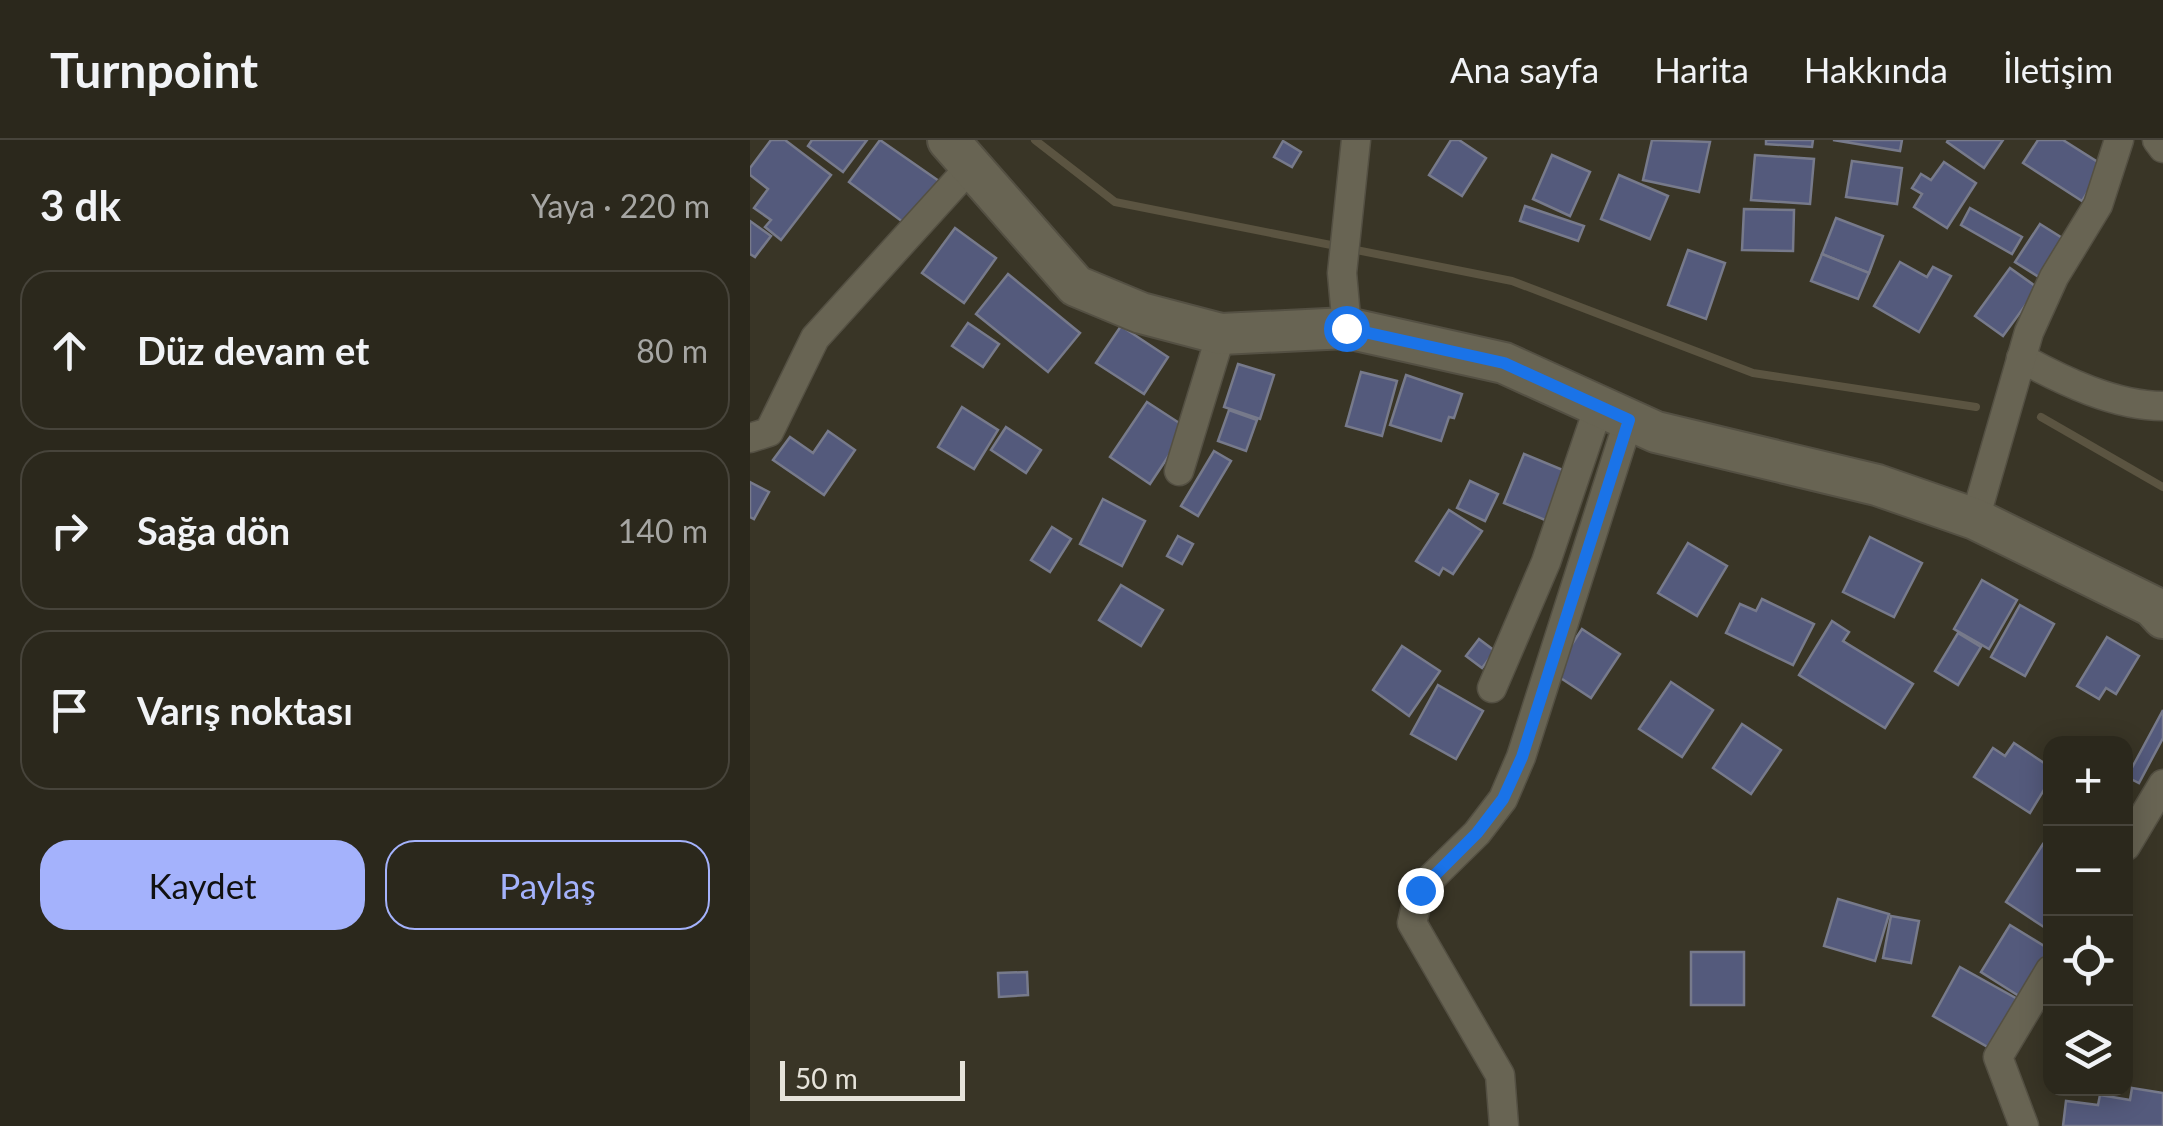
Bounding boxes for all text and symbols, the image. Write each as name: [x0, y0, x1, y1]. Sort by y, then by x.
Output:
text: Turnpoint: [50, 41, 258, 98]
text: Ana sayfa: [1450, 48, 1599, 90]
text: Harita: [1654, 48, 1749, 90]
text: Hakkında: [1804, 48, 1948, 90]
text: İletişim: [2003, 48, 2113, 90]
text: 3 dk: [40, 180, 121, 230]
text: Yaya · 220 m: [531, 186, 710, 225]
route start: [1324, 306, 1370, 352]
icon: ahead: [42, 323, 97, 378]
text: Düz devam et: [137, 327, 369, 373]
text: 80 m: [636, 331, 708, 370]
icon: right: [42, 503, 97, 558]
text: Sağa dön: [137, 507, 290, 553]
text: 140 m: [618, 511, 708, 550]
icon: arrive: [42, 683, 97, 738]
text: Varış noktası: [137, 687, 353, 733]
map controls: [2043, 736, 2133, 1096]
button: +: [2043, 736, 2133, 826]
button: −: [2043, 826, 2133, 916]
button: Kaydet: [40, 840, 365, 930]
button: Paylaş: [385, 840, 710, 930]
route end: [1398, 868, 1444, 914]
button: locate: [2043, 916, 2133, 1006]
button: layers: [2043, 1006, 2133, 1096]
scale bar: [780, 1056, 965, 1100]
text: 50 m: [795, 1061, 858, 1095]

